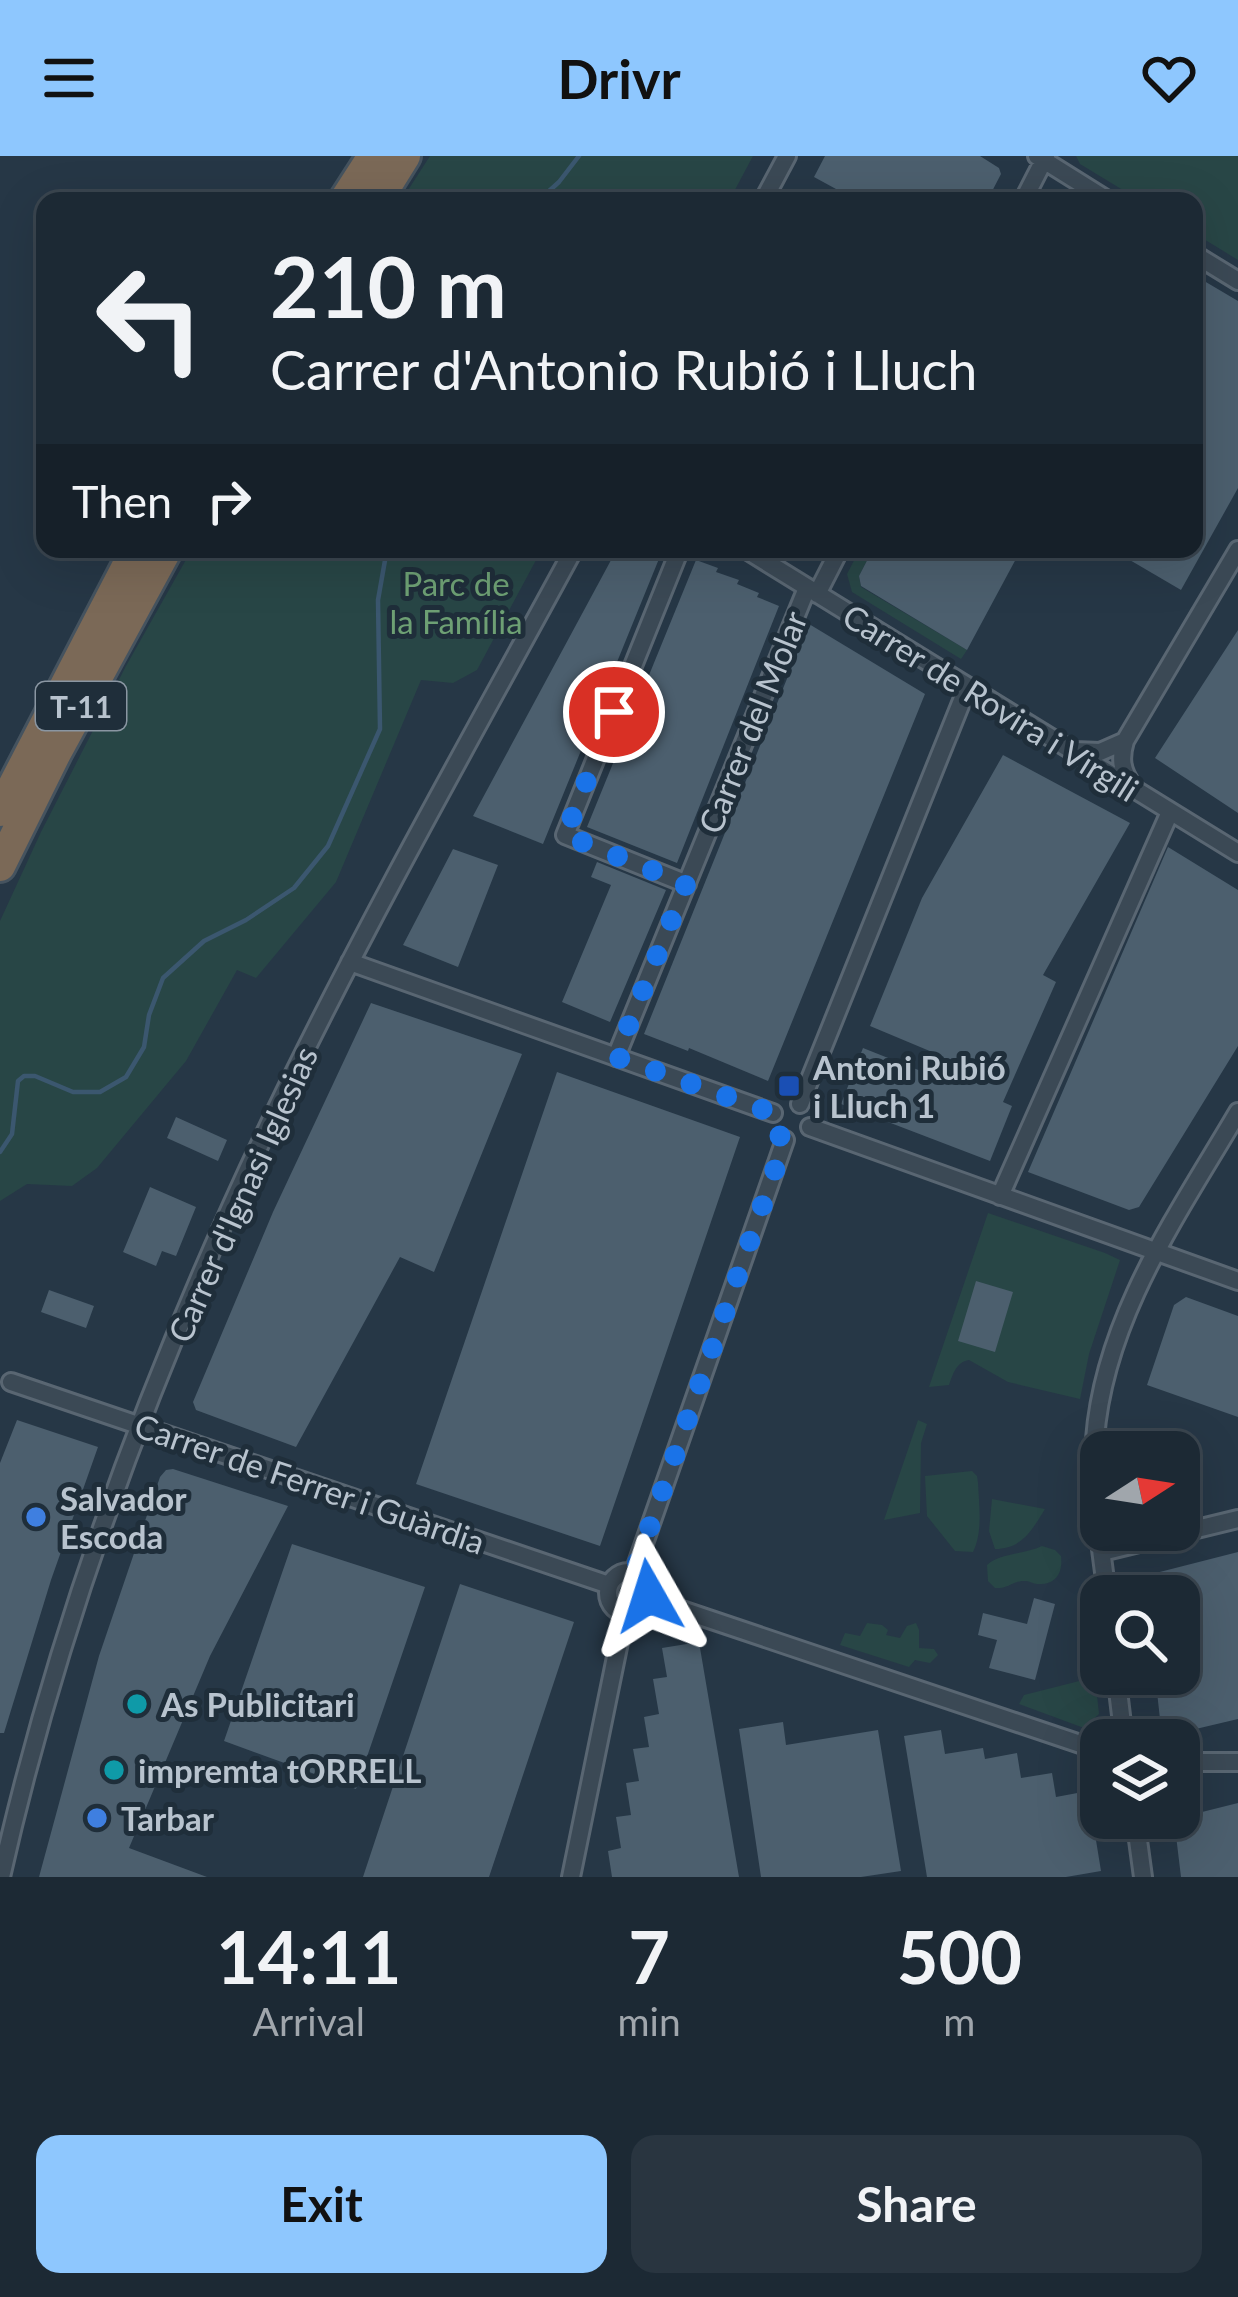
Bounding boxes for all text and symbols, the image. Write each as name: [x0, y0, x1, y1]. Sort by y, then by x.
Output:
icon: menu: [36, 45, 102, 111]
icon: heart: [1136, 45, 1202, 111]
text: Drivr: [557, 46, 681, 111]
text: 210 m: [270, 235, 507, 336]
icon: left: [72, 240, 228, 396]
text: Carrer d'Antonio Rubió i Lluch: [270, 337, 978, 402]
icon: right: [196, 468, 262, 534]
text: Then: [72, 474, 172, 528]
park label: Parc de la Família: [389, 563, 523, 641]
street label: Carrer de Rovira i Virgili: [836, 595, 1146, 809]
street label: Carrer del Molar: [689, 605, 815, 839]
pin: [563, 661, 665, 763]
icon: arrive: [581, 679, 647, 745]
road number: T-11: [36, 682, 126, 730]
street label: Carrer d'Ignasi Iglesias: [159, 1040, 325, 1348]
place label: Antoni Rubió i Lluch 1: [812, 1047, 1006, 1125]
marker: Antoni Rubió i Lluch 1: [776, 1073, 802, 1099]
street label: Carrer de Ferrer i Guàrdia: [130, 1404, 490, 1562]
north arrow: [1080, 1431, 1200, 1551]
map controls: [1080, 1431, 1200, 1839]
place label: Salvador Escoda: [60, 1478, 187, 1556]
marker: Salvador Escoda: [23, 1504, 49, 1530]
position arrow: [586, 1533, 712, 1659]
button: search: [1080, 1575, 1200, 1695]
place label: As Publicitari: [160, 1684, 355, 1724]
marker: As Publicitari: [124, 1691, 150, 1717]
button: layers: [1080, 1719, 1200, 1839]
place label: impremta tORRELL: [138, 1750, 421, 1790]
marker: impremta tORRELL: [101, 1757, 127, 1783]
place label: Tarbar: [121, 1798, 215, 1838]
marker: Tarbar: [84, 1805, 110, 1831]
text: 14:11: [216, 1913, 402, 1999]
text: 7: [628, 1913, 670, 1999]
text: 500: [897, 1913, 1022, 1999]
text: Arrival: [253, 1998, 365, 2044]
text: min: [618, 1998, 681, 2044]
text: m: [943, 1998, 975, 2044]
button: Exit: [36, 2135, 607, 2273]
button: Share: [631, 2135, 1202, 2273]

